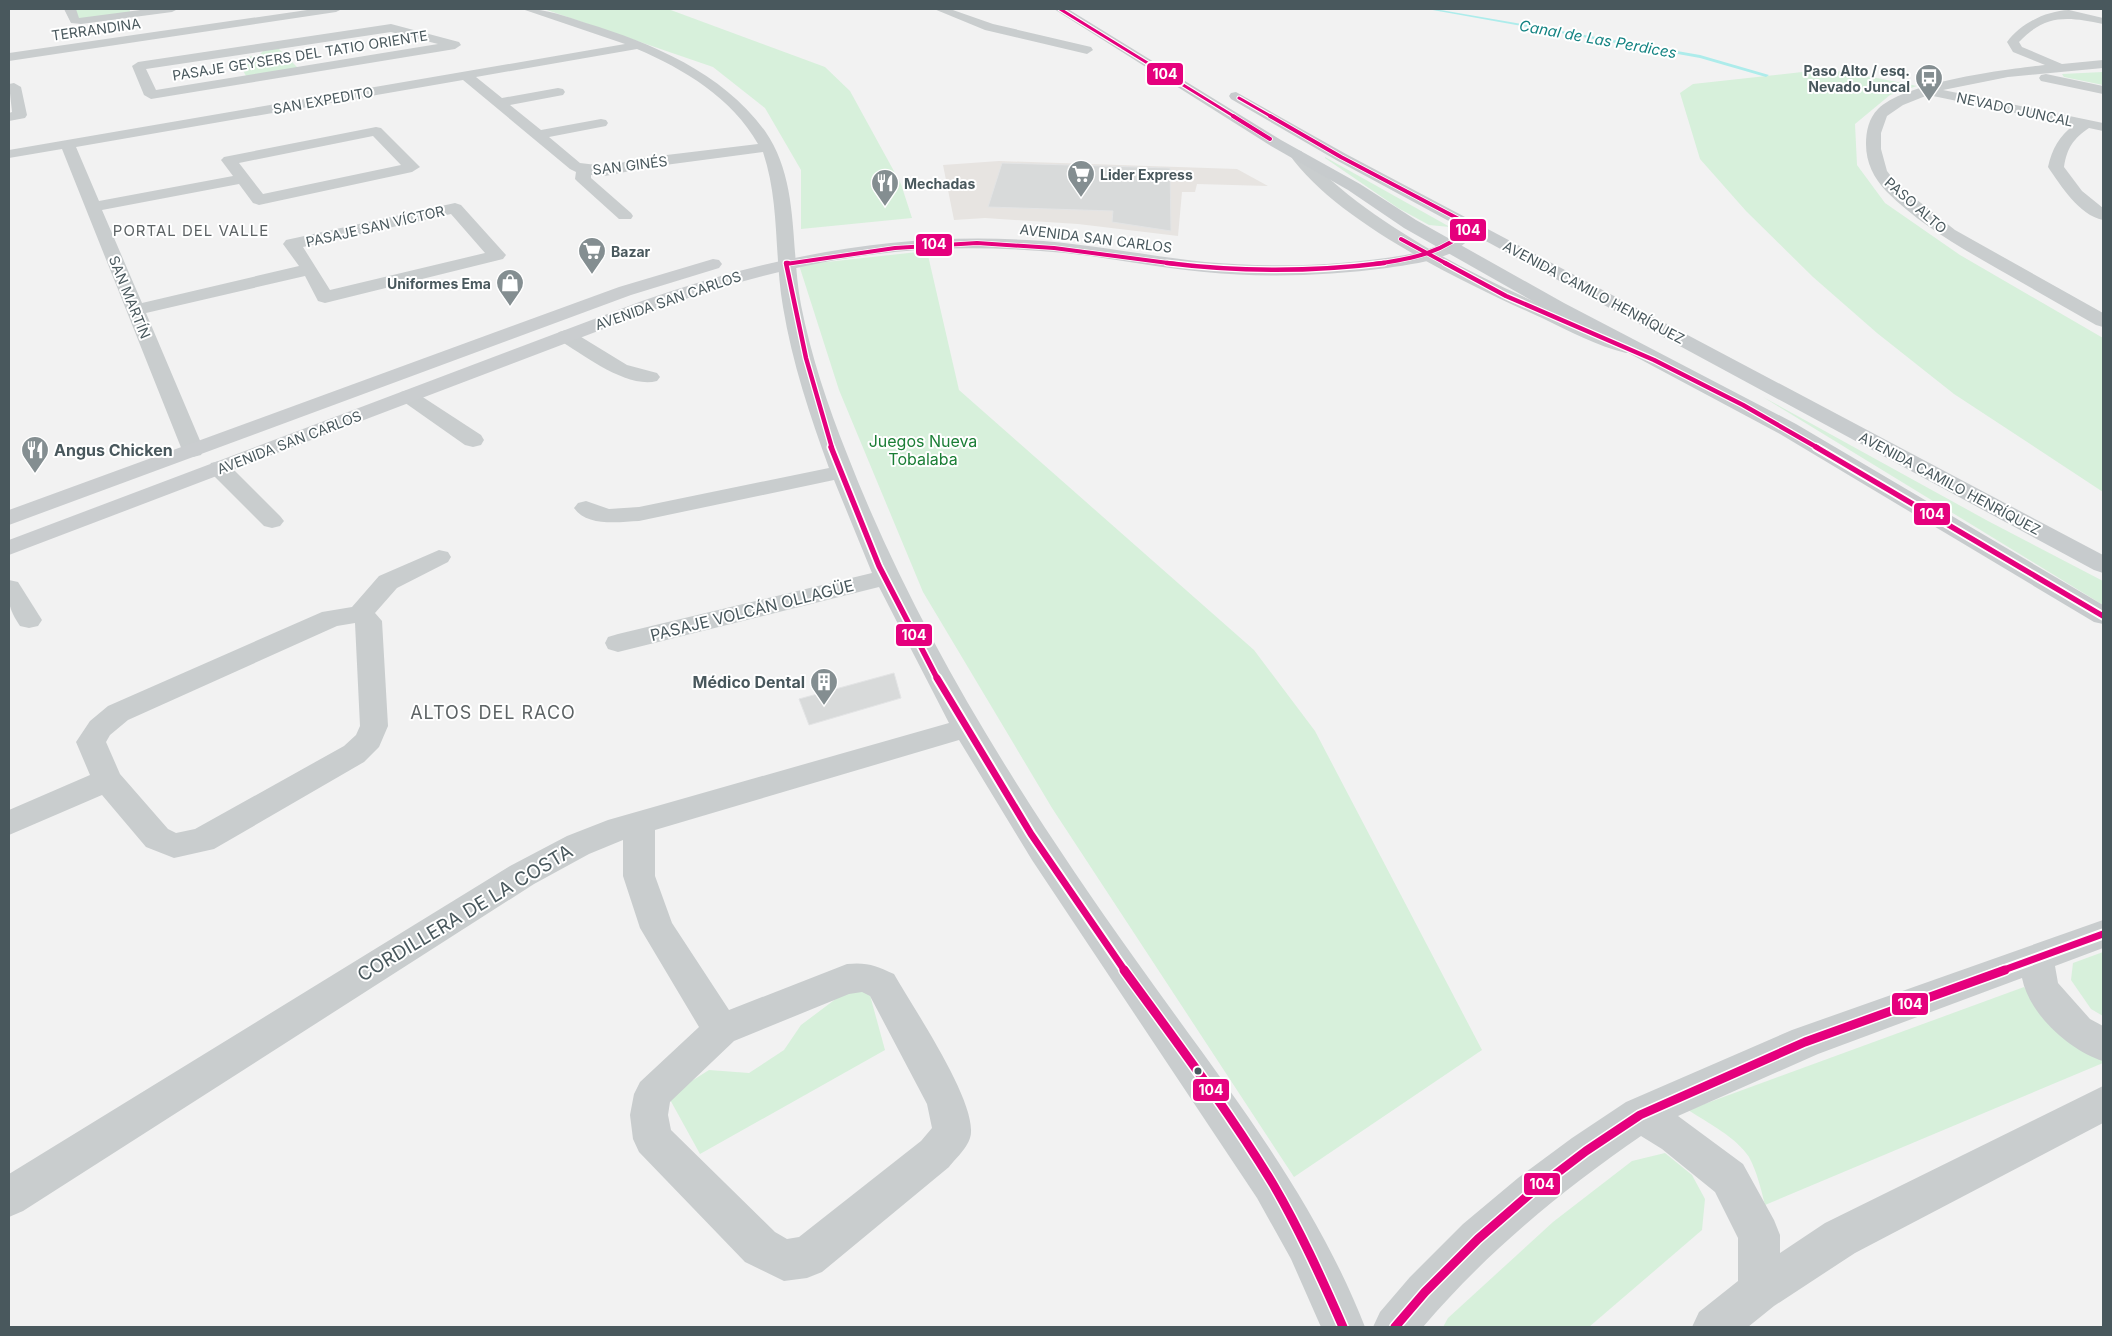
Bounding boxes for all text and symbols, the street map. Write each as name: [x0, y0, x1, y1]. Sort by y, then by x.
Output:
street label: TERRANDINA: [50, 14, 142, 44]
water label: Canal de Las Perdices: [1518, 16, 1678, 62]
street label: PASAJE GEYSERS DEL TATIO ORIENTE: [171, 26, 429, 84]
line badge: 104: [1146, 62, 1184, 86]
place label: Paso Alto / esq. Nevado Juncal: [1803, 62, 1910, 95]
bus stop icon: Paso Alto / esq. Nevado Juncal: [1914, 63, 1944, 102]
text: 104: [1153, 65, 1177, 82]
street label: SAN EXPEDITO: [271, 83, 375, 117]
street label: NEVADO JUNCAL: [1955, 88, 2075, 130]
street label: SAN GINÉS: [592, 152, 668, 178]
supermarket icon: Lider Express: [1066, 159, 1096, 198]
place label: Lider Express: [1100, 166, 1193, 183]
restaurant icon: Mechadas: [870, 168, 900, 207]
street label: PASO ALTO: [1881, 173, 1951, 237]
place label: Mechadas: [904, 175, 975, 192]
street label: PASAJE SAN VÍCTOR: [304, 202, 446, 250]
line badge: 104: [1449, 218, 1487, 242]
street label: AVENIDA SAN CARLOS: [1019, 220, 1173, 256]
district label: PORTAL DEL VALLE: [113, 221, 269, 240]
text: 104: [1456, 221, 1480, 238]
line badge: 104: [915, 233, 953, 257]
text: 104: [922, 235, 946, 252]
supermarket icon: Bazar: [577, 236, 607, 275]
street label: AVENIDA CAMILO HENRÍQUEZ: [1500, 237, 1688, 347]
place label: Bazar: [611, 243, 651, 260]
street label: SAN MARTÍN: [106, 253, 154, 341]
street label: AVENIDA SAN CARLOS: [593, 267, 743, 333]
shop icon: Uniformes Ema: [495, 268, 525, 307]
place label: Uniformes Ema: [387, 275, 491, 292]
street label: AVENIDA SAN CARLOS: [214, 407, 364, 477]
street label: AVENIDA CAMILO HENRÍQUEZ: [1856, 428, 2044, 538]
park label: Juegos Nueva Tobalaba: [869, 431, 977, 469]
restaurant icon: Angus Chicken: [20, 435, 50, 474]
place label: Angus Chicken: [54, 440, 173, 460]
line badge: 104: [1913, 502, 1951, 526]
text: 104: [1920, 505, 1944, 522]
street label: PASAJE VOLCÁN OLLAGÜE: [648, 575, 856, 645]
line badge: 104: [895, 623, 933, 647]
text: 104: [902, 626, 926, 643]
building icon: Médico Dental: [809, 667, 839, 706]
place label: Médico Dental: [693, 672, 805, 692]
district label: ALTOS DEL RACO: [410, 702, 576, 723]
street label: CORDILLERA DE LA COSTA: [353, 840, 577, 986]
line badge: 104: [1891, 992, 1929, 1016]
text: 104: [1898, 995, 1922, 1012]
unlabelled marker: [1193, 1066, 1203, 1076]
line badge: 104: [1192, 1078, 1230, 1102]
text: 104: [1199, 1081, 1223, 1098]
line badge: 104: [1523, 1172, 1561, 1196]
text: 104: [1530, 1175, 1554, 1192]

